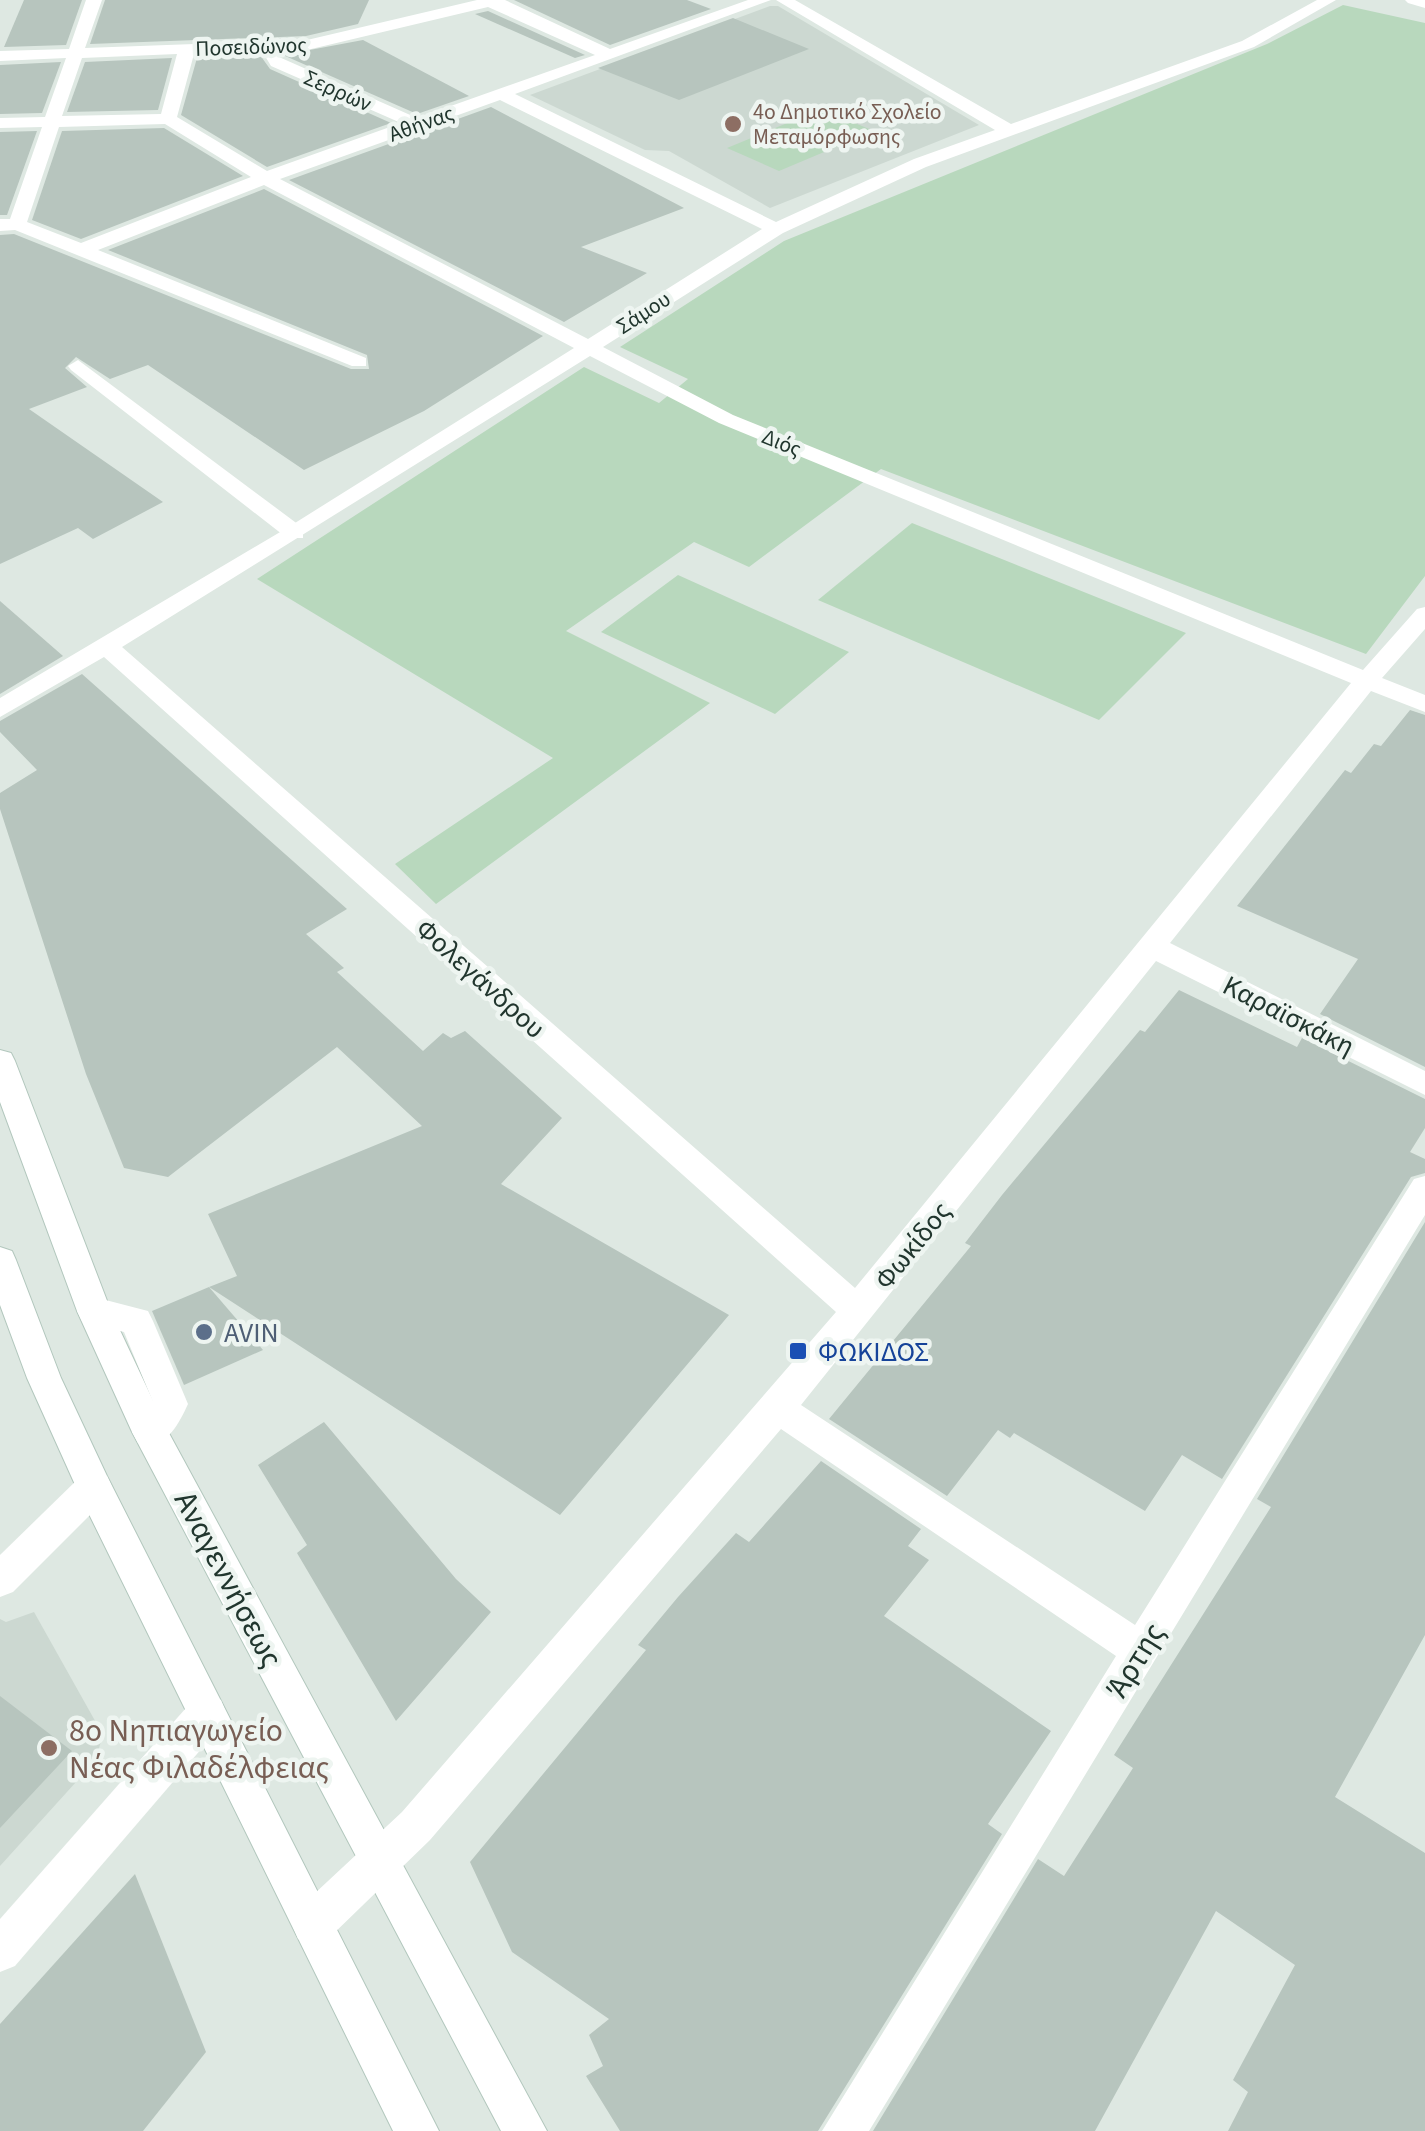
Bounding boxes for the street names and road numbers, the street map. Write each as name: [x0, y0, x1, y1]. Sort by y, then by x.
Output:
street label: Ποσειδώνος: [195, 29, 307, 65]
street label: Σερρών: [299, 62, 377, 120]
street label: Αθήνας: [384, 97, 459, 151]
street label: Σάμου: [610, 283, 677, 342]
street label: Διός: [757, 421, 806, 465]
street label: Φολεγάνδρου: [407, 910, 554, 1048]
street label: Καραϊσκάκη: [1216, 966, 1361, 1066]
street label: Φωκίδος: [865, 1193, 961, 1298]
street label: Αναγεννήσεως: [162, 1483, 294, 1676]
street label: Άρτης: [1095, 1614, 1177, 1707]

